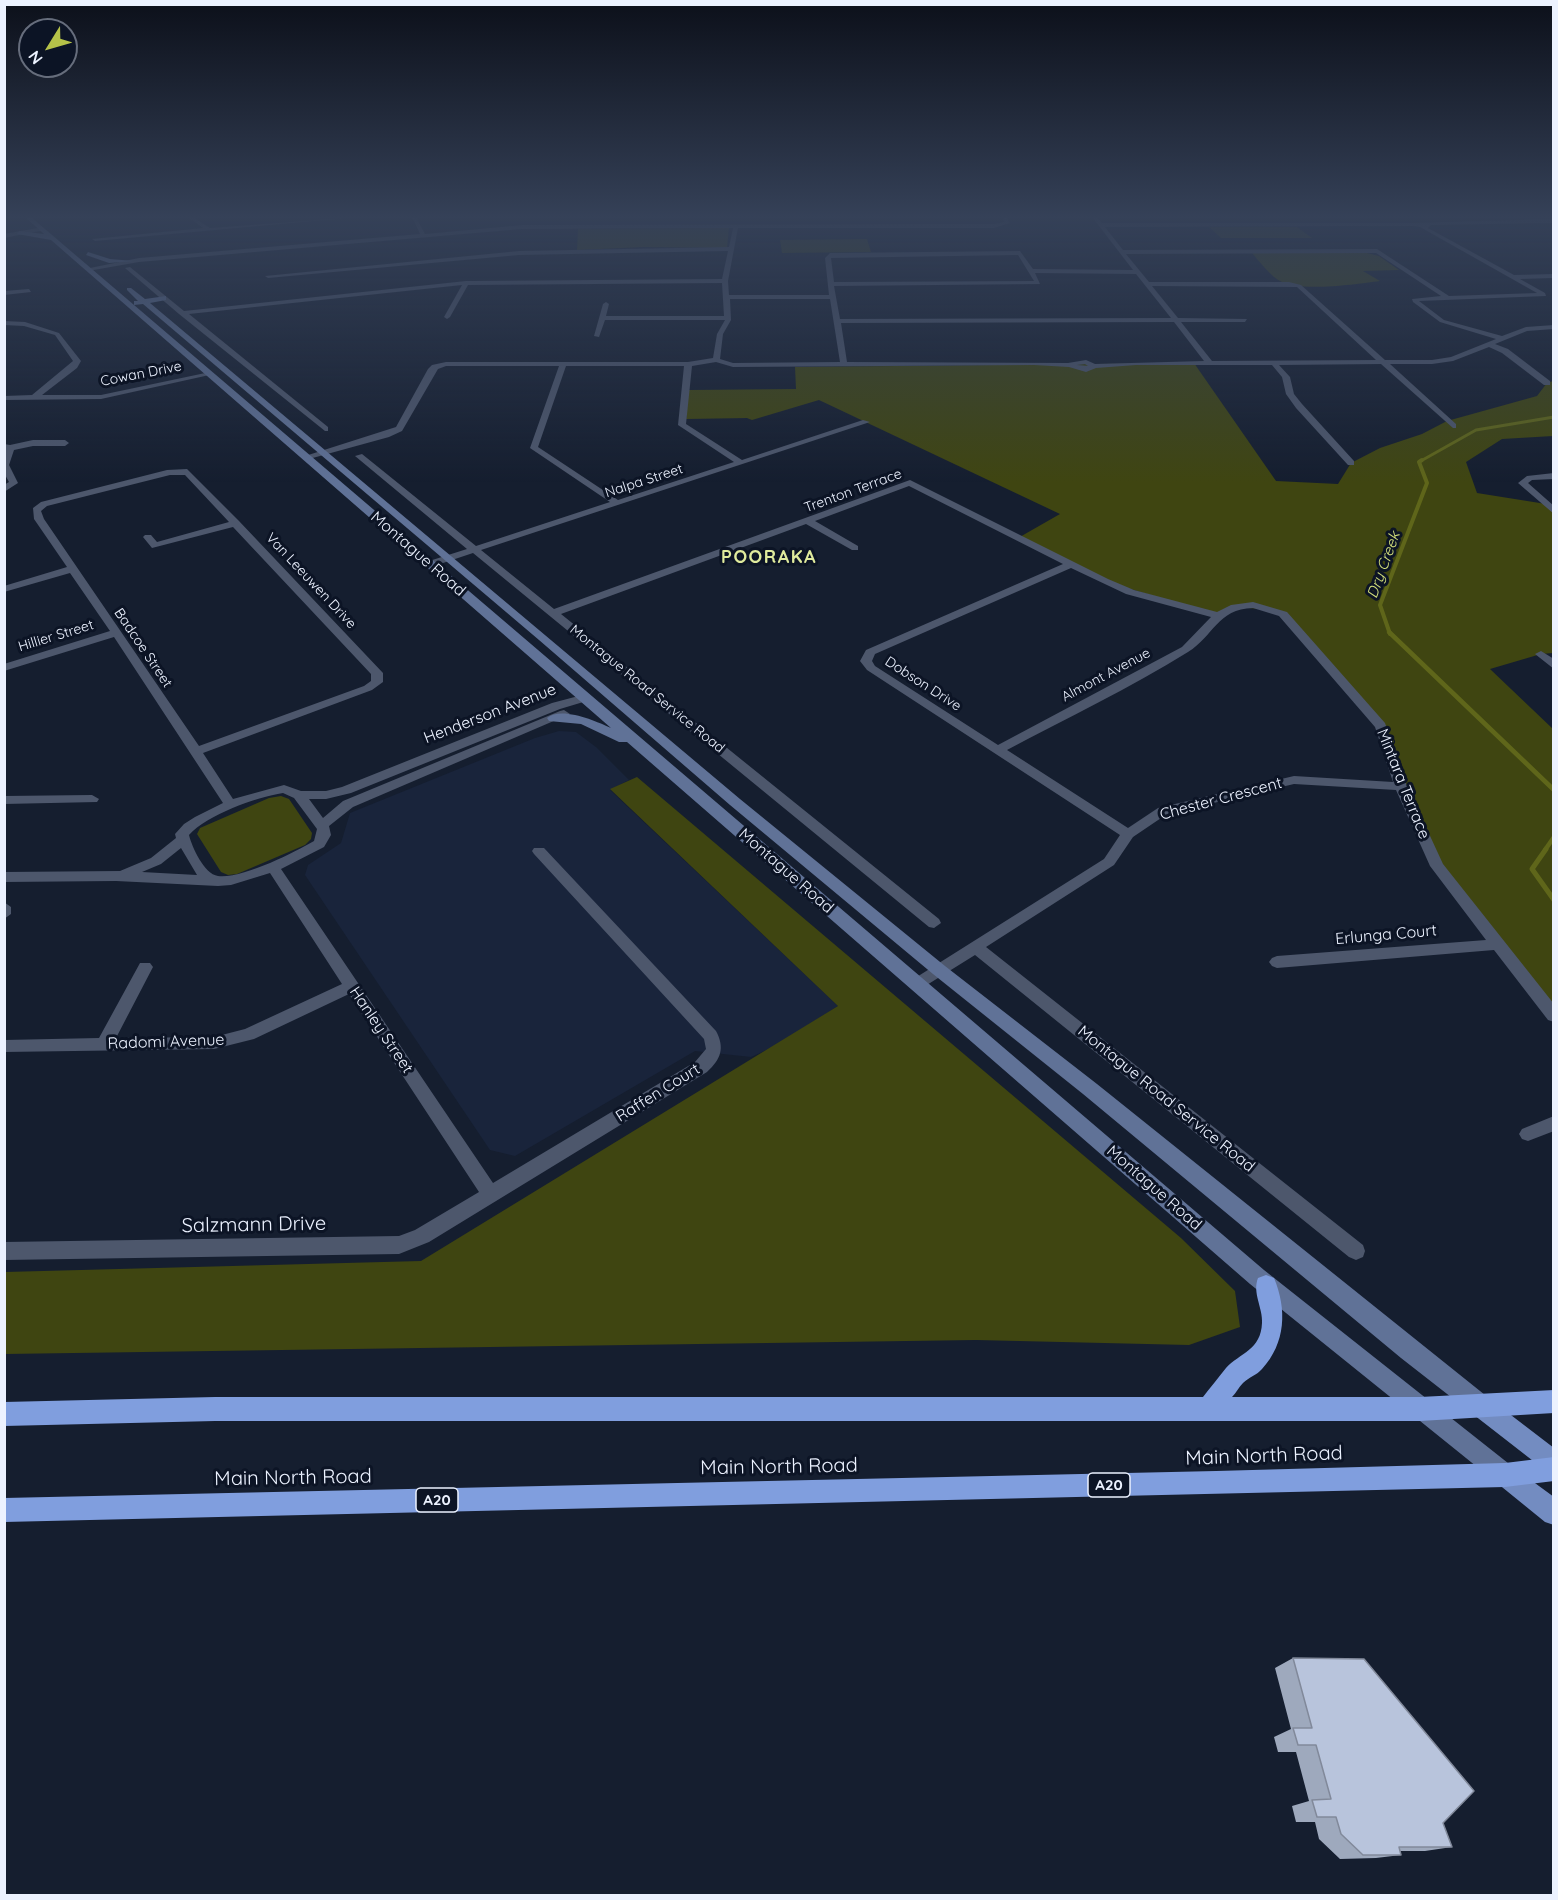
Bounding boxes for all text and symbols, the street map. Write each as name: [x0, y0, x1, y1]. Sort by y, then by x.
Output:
north arrow: [18, 18, 78, 78]
text: N: [24, 47, 47, 68]
street label: Cowan Drive: [99, 358, 183, 390]
street label: Nalpa Street: [603, 461, 685, 501]
street label: Trenton Terrace: [802, 466, 904, 516]
street label: Montague Road: [367, 508, 469, 600]
water label: Dry Creek: [1364, 529, 1404, 601]
street label: Van Leeuwen Drive: [262, 530, 360, 632]
district label: POORAKA: [721, 547, 817, 569]
street label: Badcoe Street: [110, 605, 176, 691]
street label: Hillier Street: [16, 617, 96, 655]
street label: Montague Road Service Road: [566, 621, 728, 757]
street label: Almont Avenue: [1059, 645, 1153, 705]
street label: Dobson Drive: [882, 653, 964, 715]
street label: Henderson Avenue: [421, 680, 559, 748]
street label: Mintara Terrace: [1372, 726, 1434, 842]
street label: Chester Crescent: [1158, 773, 1284, 825]
street label: Montague Road: [735, 825, 837, 917]
street label: Erlunga Court: [1334, 921, 1438, 949]
street label: Hanley Street: [345, 983, 417, 1077]
street label: Montague Road Service Road: [1074, 1022, 1258, 1176]
street label: Radomi Avenue: [107, 1030, 225, 1054]
street label: Raffen Court: [612, 1060, 704, 1126]
street label: Montague Road: [1103, 1142, 1205, 1234]
street label: Salzmann Drive: [181, 1212, 327, 1238]
street label: Main North Road: [1185, 1441, 1343, 1471]
street label: Main North Road: [700, 1454, 858, 1480]
street label: Main North Road: [214, 1465, 372, 1491]
road number: A20: [1088, 1473, 1130, 1497]
road number: A20: [416, 1488, 458, 1512]

